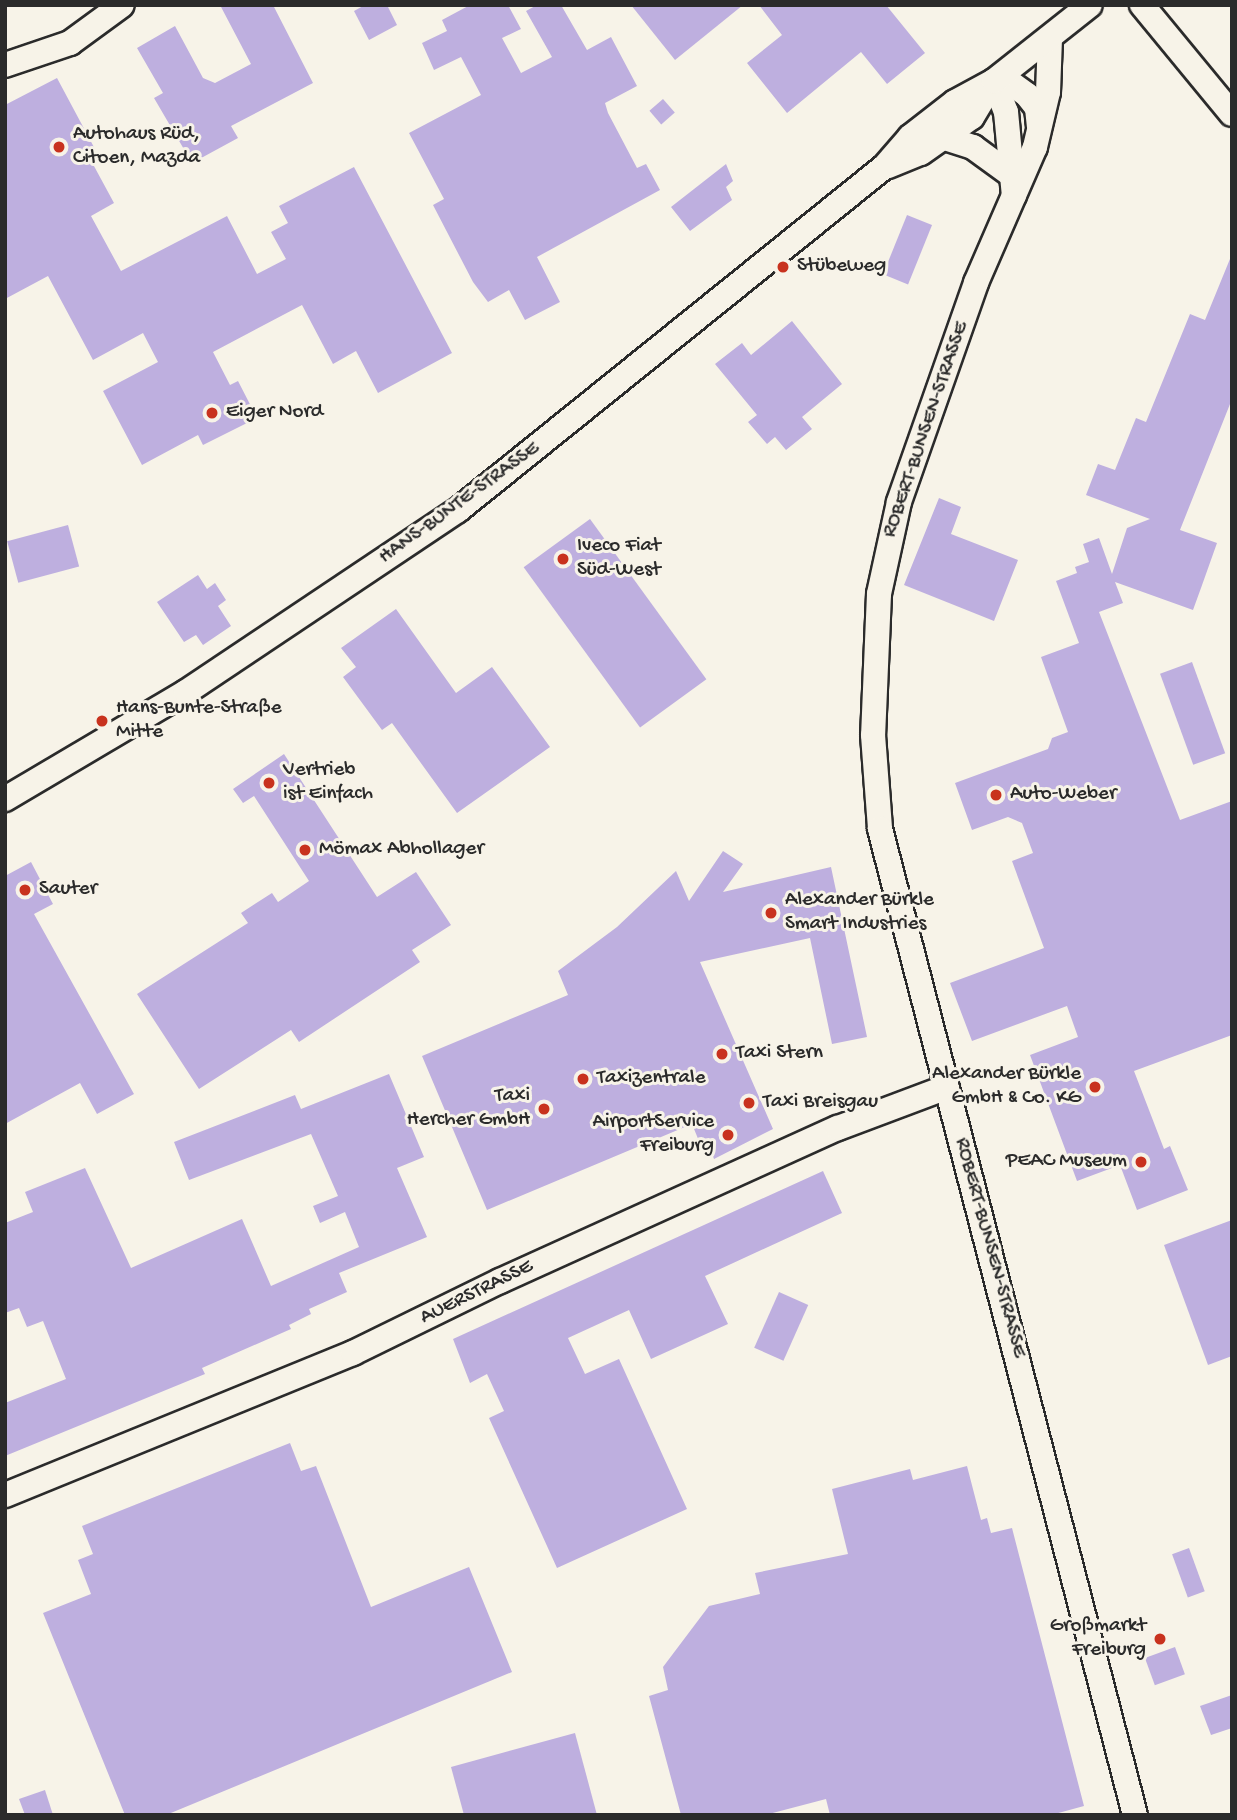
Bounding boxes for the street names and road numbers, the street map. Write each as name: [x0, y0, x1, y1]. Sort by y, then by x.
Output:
street label: ROBERT-BUNSEN-STRASSE: [878, 319, 976, 541]
street label: HANS-BUNTE-STRASSE: [375, 437, 545, 571]
street label: ROBERT-BUNSEN-STRASSE: [948, 1135, 1030, 1361]
street label: AUERSTRASSE: [416, 1255, 538, 1331]

